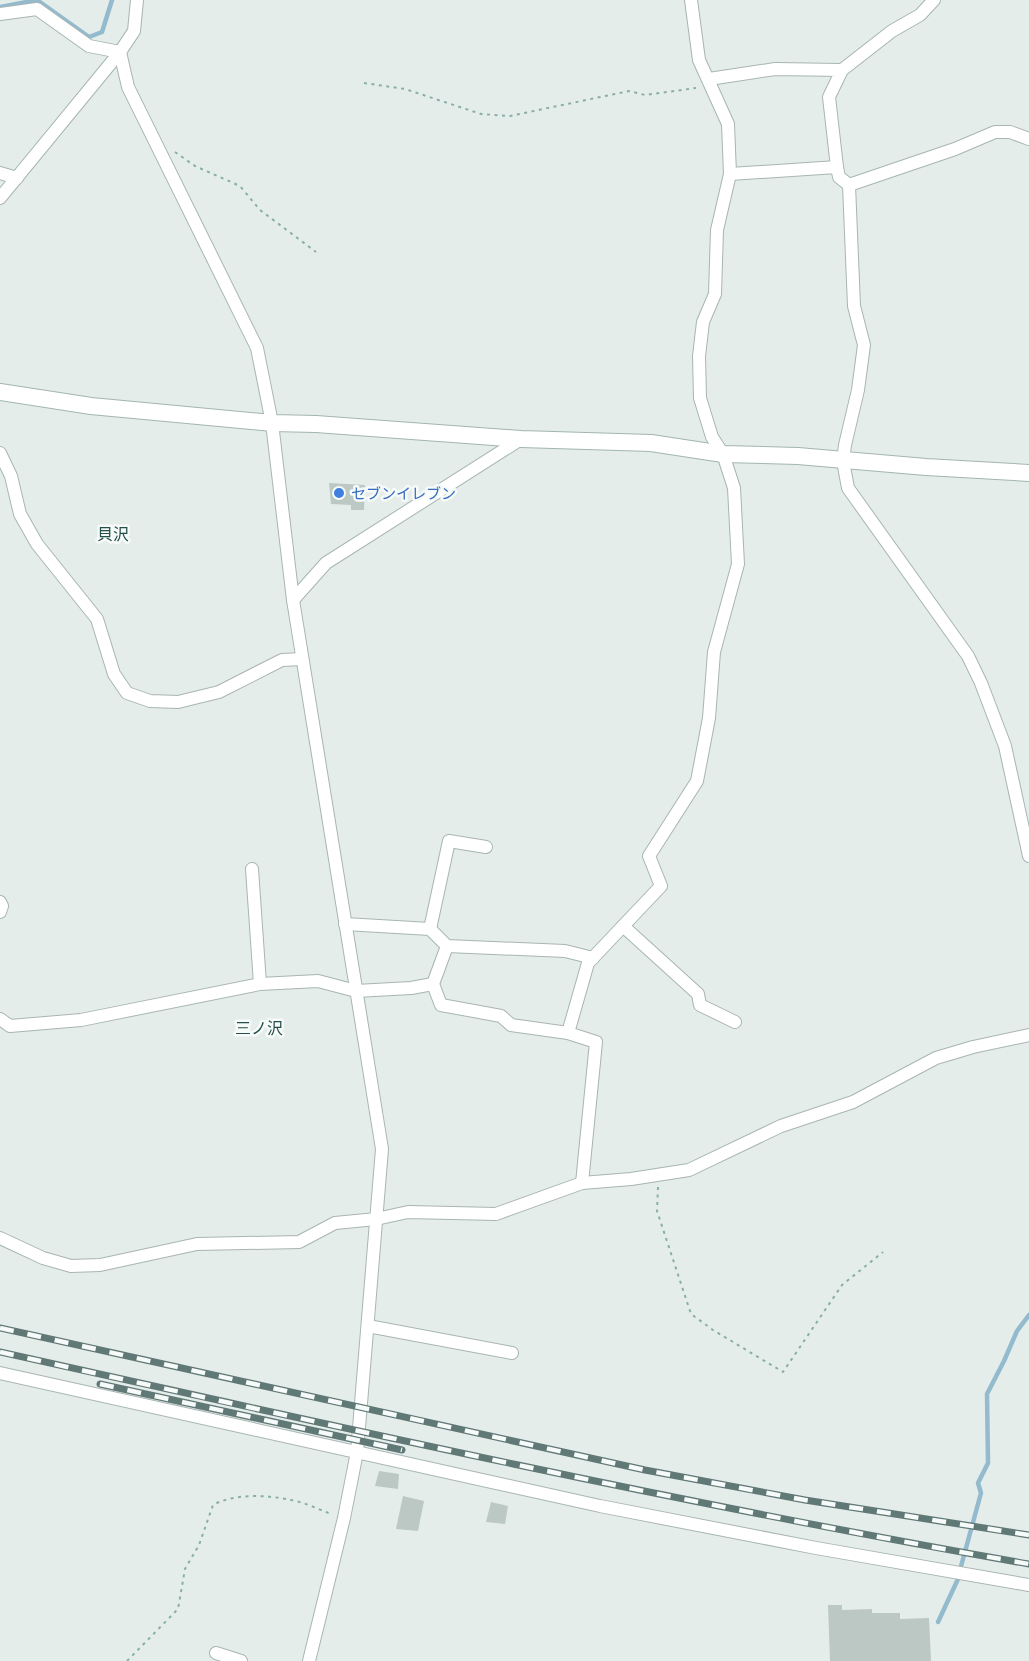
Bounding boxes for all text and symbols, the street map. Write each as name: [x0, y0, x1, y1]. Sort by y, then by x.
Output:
place label: セブンイレブン: [351, 484, 456, 503]
marker: セブンイレブン: [332, 486, 346, 500]
district label: 貝沢: [97, 524, 129, 544]
district label: 三ノ沢: [235, 1018, 283, 1038]

